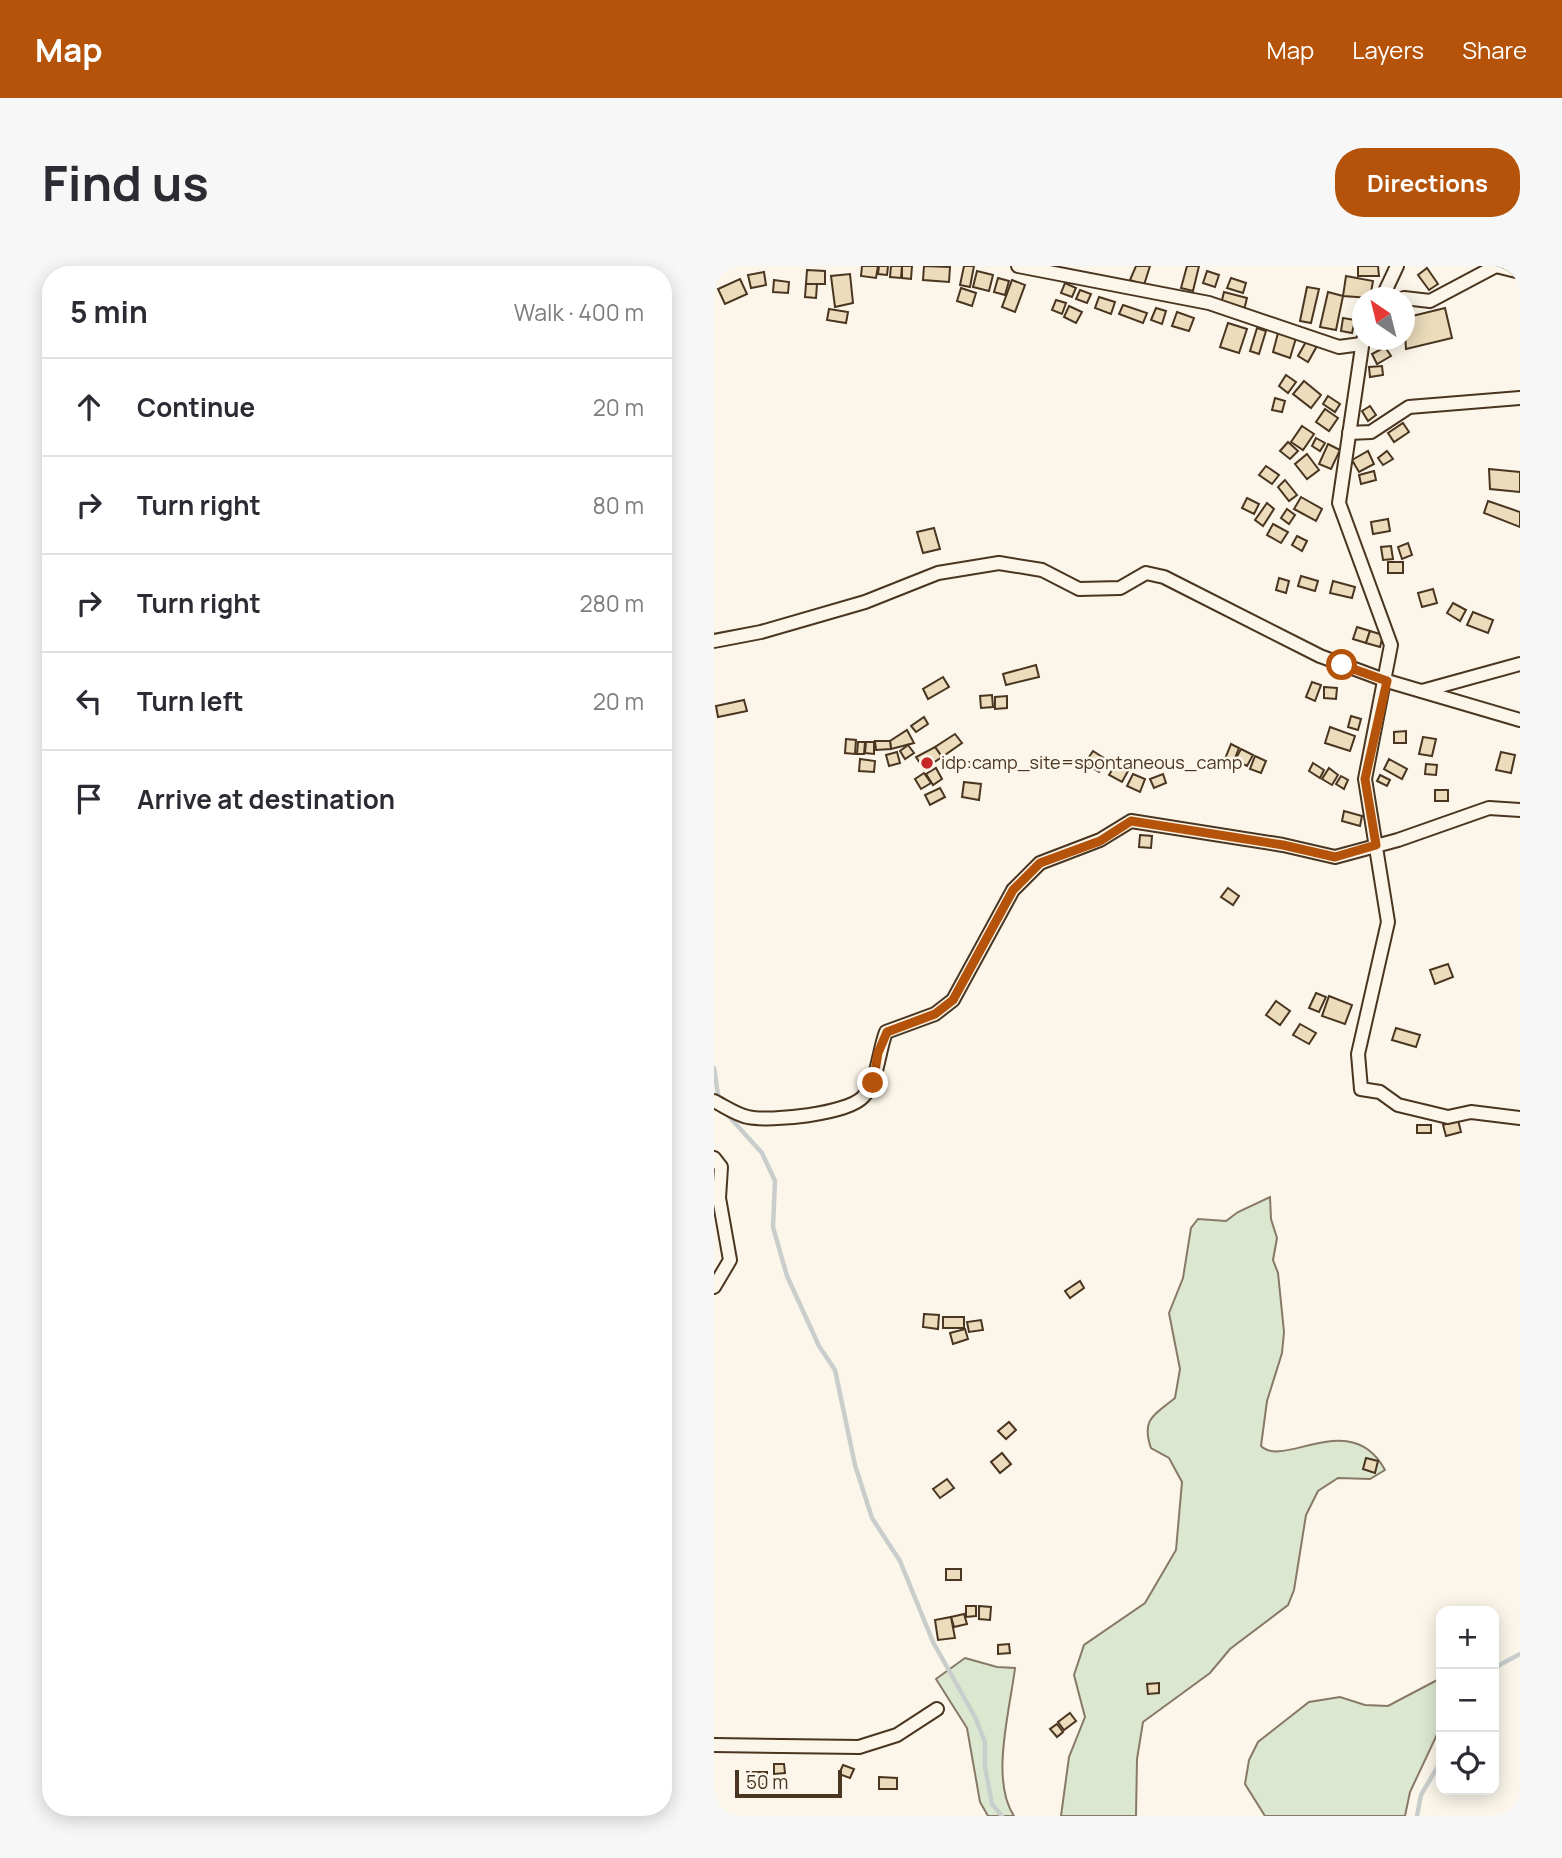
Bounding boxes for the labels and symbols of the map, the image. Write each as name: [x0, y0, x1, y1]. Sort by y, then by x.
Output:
north arrow: [1352, 287, 1415, 350]
route start: [1326, 649, 1357, 680]
place label: idp:camp_site=spontaneous_camp: [941, 750, 1242, 774]
marker: idp:camp_site=spontaneous_camp: [919, 755, 935, 771]
route end: [857, 1067, 888, 1098]
scale bar: [735, 1767, 842, 1799]

